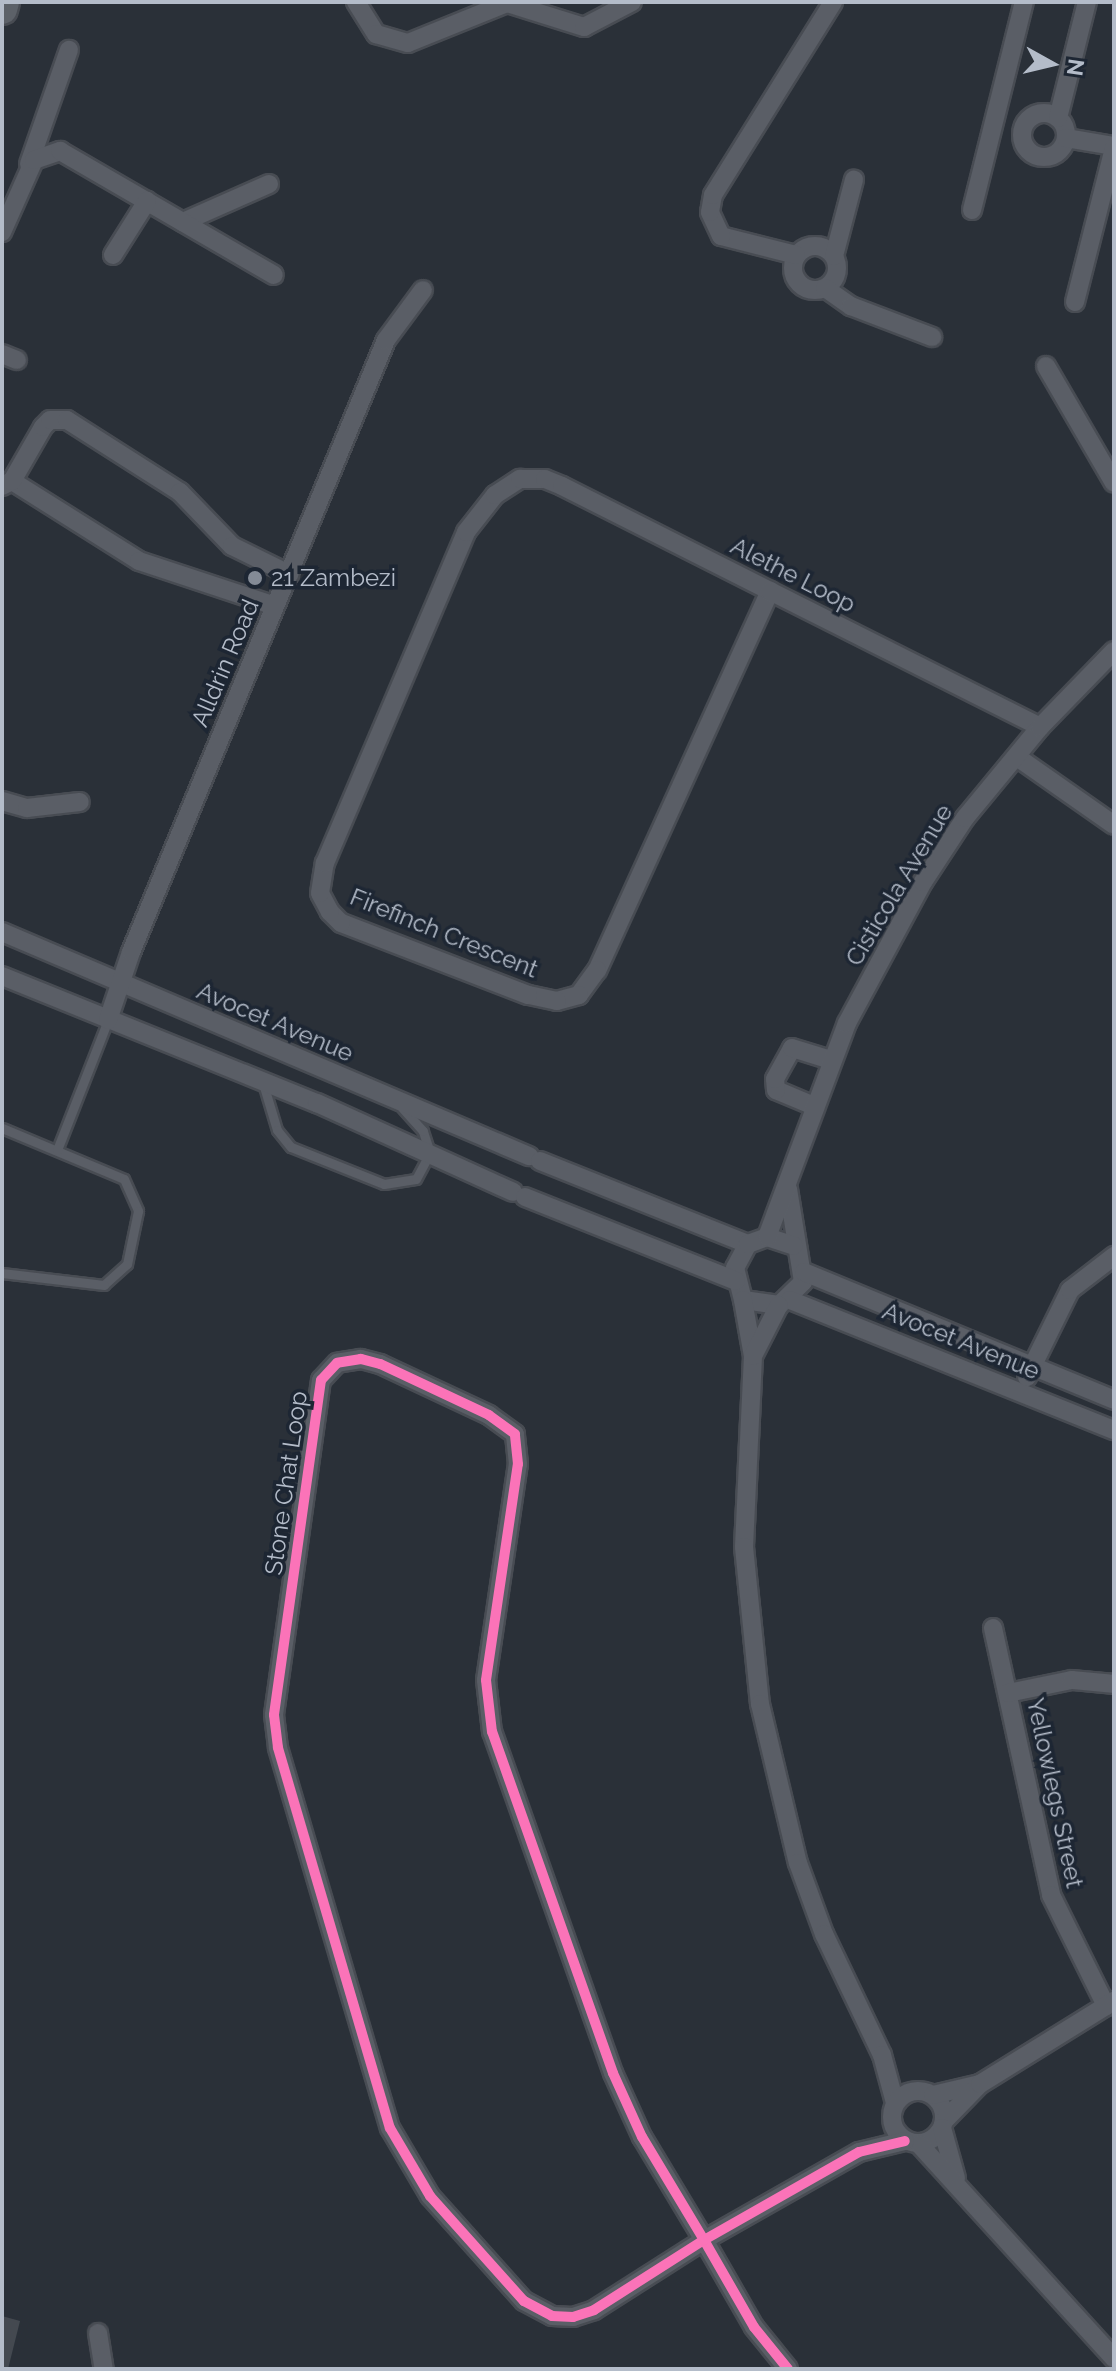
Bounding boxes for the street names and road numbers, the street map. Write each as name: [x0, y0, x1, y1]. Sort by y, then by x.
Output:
street label: Alethe Loop: [726, 531, 860, 619]
street label: Alldrin Road: [185, 595, 265, 731]
street label: Cisticola Avenue: [839, 799, 959, 971]
street label: Firefinch Crescent: [346, 882, 542, 984]
street label: Avocet Avenue: [192, 976, 358, 1068]
street label: Avocet Avenue: [878, 1296, 1044, 1386]
street label: Stone Chat Loop: [259, 1389, 313, 1577]
street label: Yellowlegs Street: [1021, 1695, 1089, 1891]

